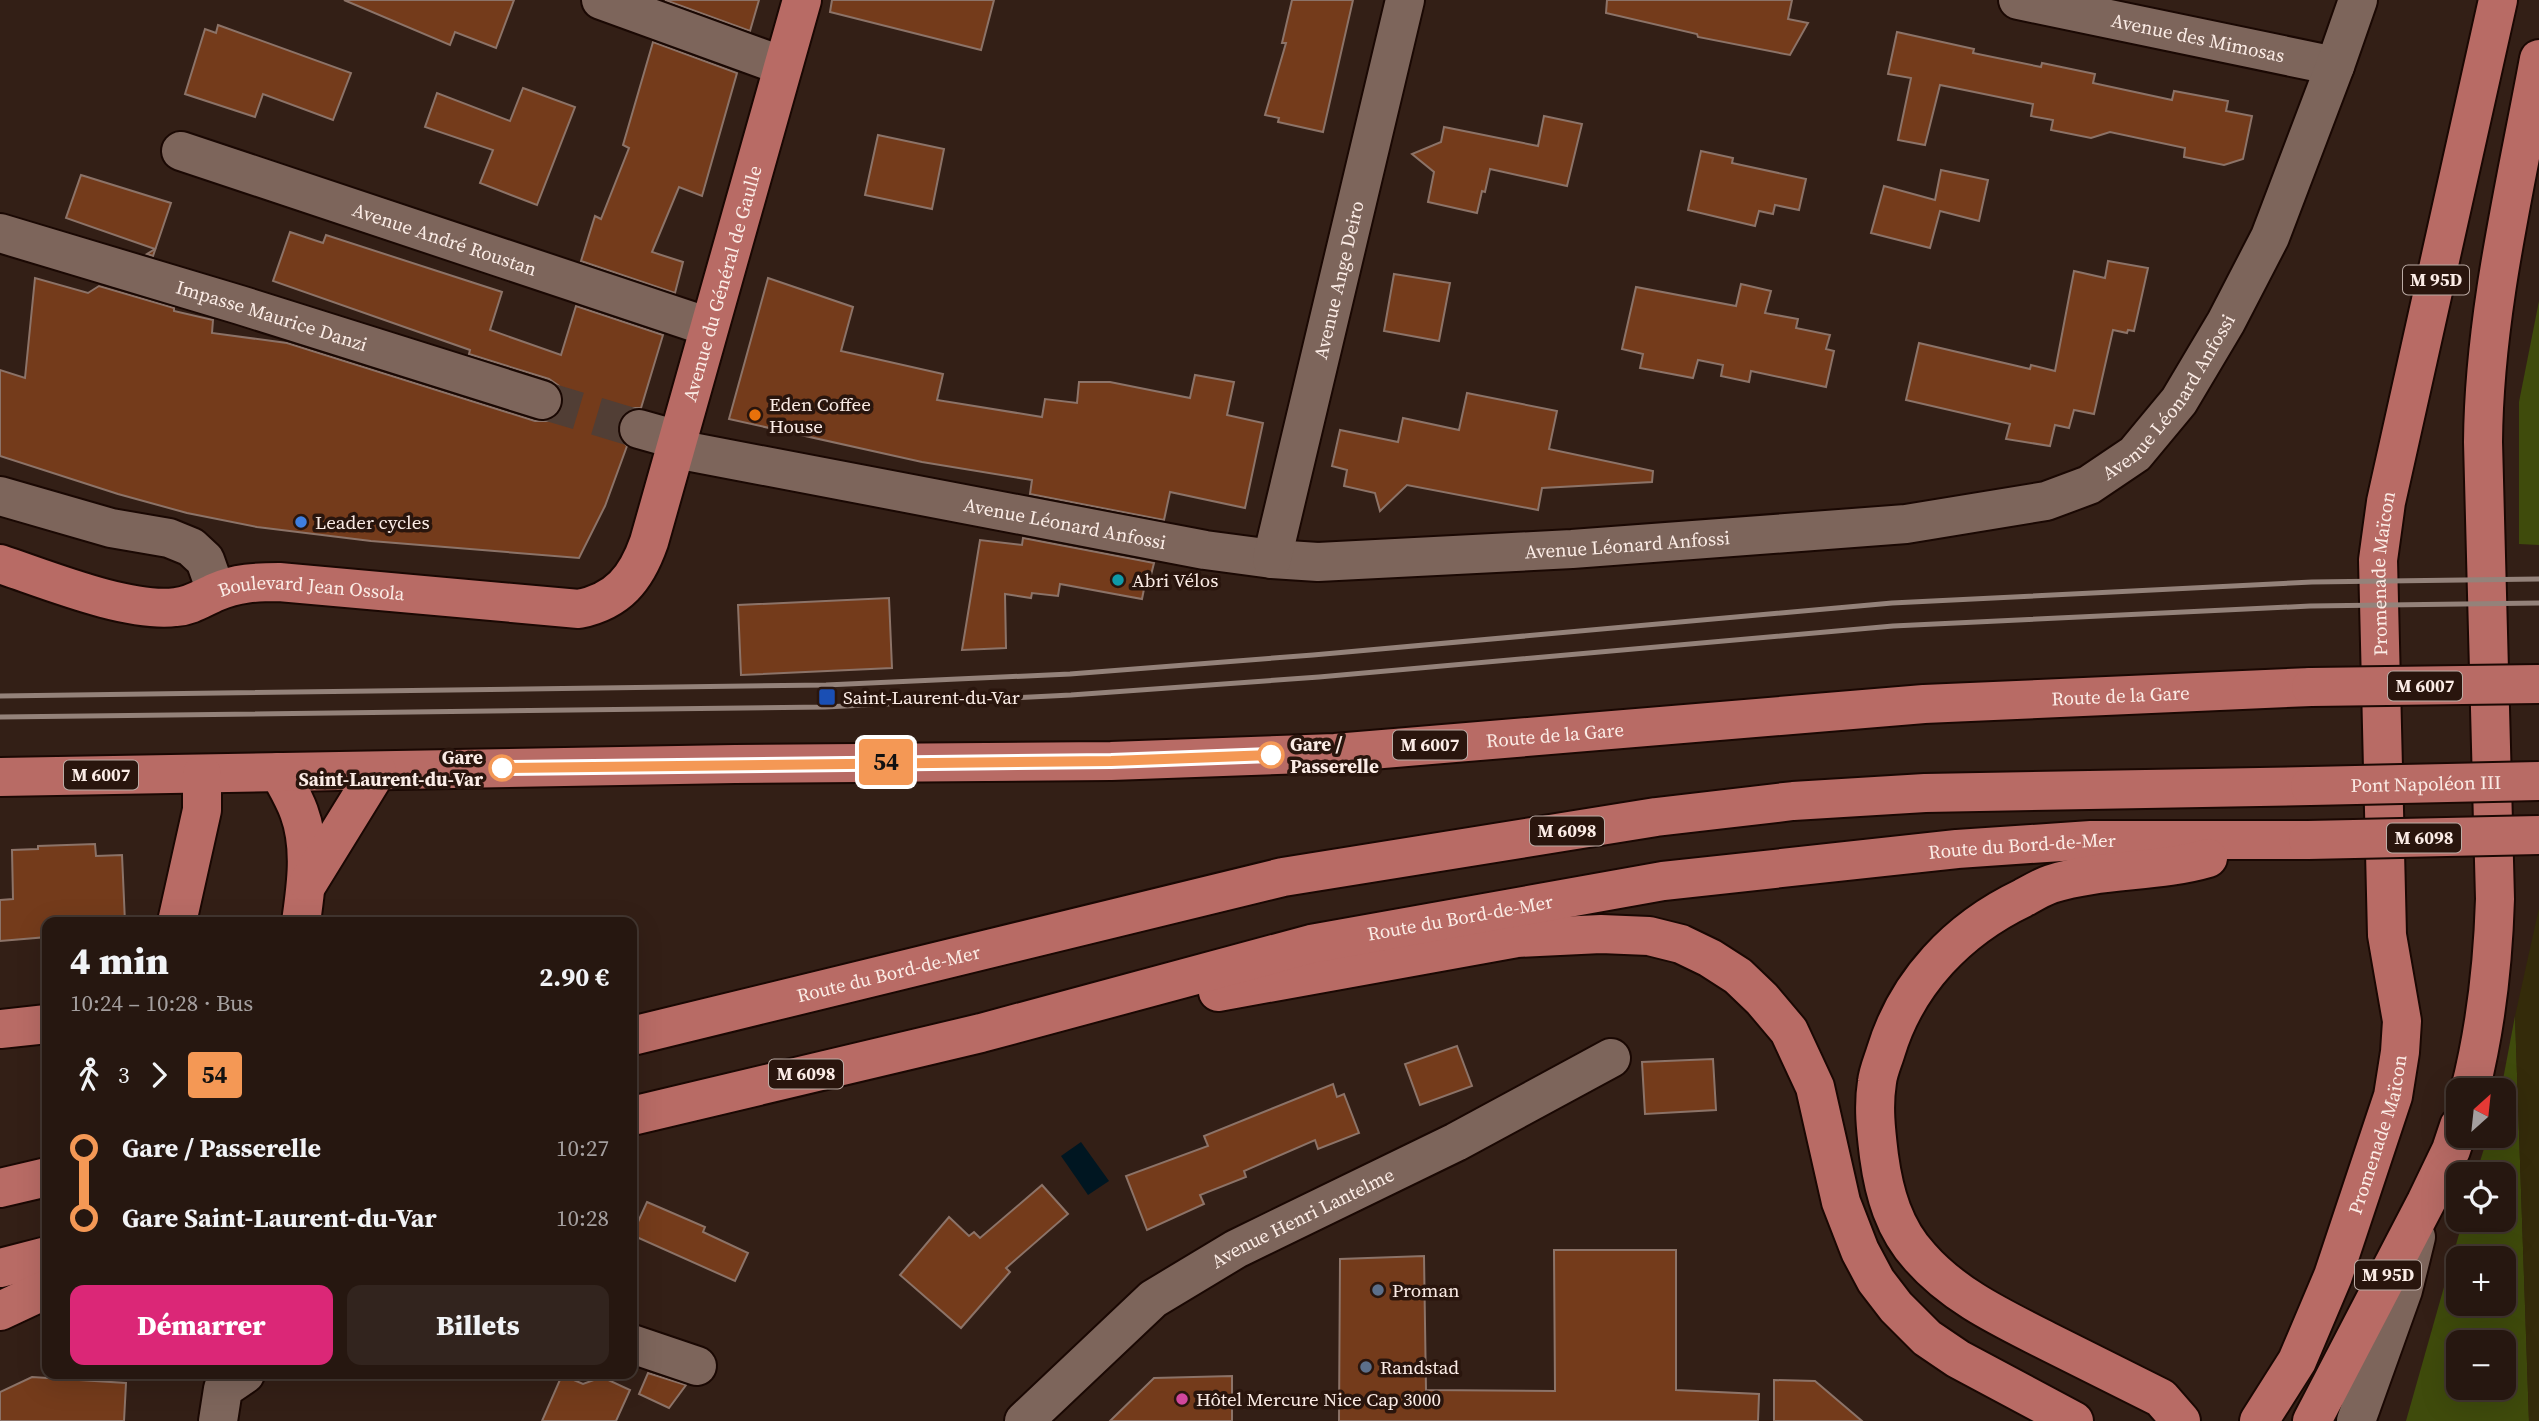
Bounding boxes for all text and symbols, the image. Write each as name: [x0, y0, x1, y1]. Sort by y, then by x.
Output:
street label: Avenue des Mimosas: [2109, 7, 2287, 68]
street label: Avenue du Général de Gaulle: [676, 162, 768, 404]
street label: Avenue André Roustan: [349, 196, 540, 282]
street label: Avenue Ange Deiro: [1307, 198, 1370, 362]
road number: M 95D: [2403, 266, 2469, 294]
street label: Impasse Maurice Danzi: [173, 274, 371, 357]
street label: Avenue Léonard Anfossi: [2097, 309, 2241, 486]
place label: Eden Coffee House: [769, 391, 871, 439]
marker: Eden Coffee House: [747, 407, 763, 423]
street label: Promenade Maïcon: [2365, 488, 2401, 656]
street label: Avenue Léonard Anfossi: [962, 491, 1169, 555]
place label: Leader cycles: [315, 509, 430, 535]
marker: Leader cycles: [293, 514, 309, 530]
street label: Avenue Léonard Anfossi: [1524, 524, 1731, 564]
place label: Abri Vélos: [1132, 567, 1218, 593]
street label: Boulevard Jean Ossola: [214, 569, 406, 606]
marker: Abri Vélos: [1110, 572, 1126, 588]
road number: M 6007: [2388, 672, 2462, 700]
street label: Route de la Gare: [2051, 679, 2190, 711]
place label: Saint-Laurent-du-Var: [843, 684, 1020, 710]
marker: Saint-Laurent-du-Var: [817, 687, 837, 707]
street label: Route de la Gare: [1485, 716, 1625, 753]
road number: M 6007: [1393, 730, 1467, 760]
place label: Gare / Passerelle: [1290, 731, 1379, 779]
line badge: 54: [854, 739, 917, 785]
marker: Gare / Passerelle: [1258, 742, 1284, 768]
place label: Gare Saint-Laurent-du-Var: [298, 744, 483, 792]
text: 54: [873, 745, 899, 778]
marker: Gare Saint-Laurent-du-Var: [489, 755, 515, 781]
road number: M 6007: [64, 760, 138, 790]
street label: Pont Napoléon III: [2350, 769, 2502, 798]
road number: M 6098: [1530, 816, 1604, 846]
road number: M 6098: [2387, 824, 2461, 852]
street label: Route du Bord-de-Mer: [1927, 827, 2116, 865]
street label: Route du Bord-de-Mer: [1365, 888, 1555, 947]
text: 4 min: [70, 935, 169, 987]
street label: Route du Bord-de-Mer: [794, 938, 983, 1008]
text: 2.90 €: [539, 959, 609, 995]
text: 10:24 – 10:28 · Bus: [70, 987, 253, 1019]
street label: Promenade Maïcon: [2341, 1053, 2412, 1218]
icon: walk: [70, 1056, 108, 1094]
icon: forward: [140, 1056, 178, 1094]
text: 54: [202, 1058, 228, 1091]
text: 3: [118, 1059, 130, 1091]
road number: M 6098: [769, 1059, 843, 1088]
north arrow: [2446, 1078, 2516, 1148]
map controls: [2446, 1078, 2516, 1400]
text: Gare / Passerelle: [122, 1130, 321, 1166]
text: 10:27: [556, 1132, 609, 1164]
street label: Avenue Henri Lantelme: [1206, 1161, 1398, 1274]
button: locate: [2446, 1162, 2516, 1232]
text: Gare Saint-Laurent-du-Var: [122, 1200, 437, 1236]
text: 10:28: [556, 1202, 609, 1234]
button: +: [2446, 1246, 2516, 1316]
road number: M 95D: [2355, 1260, 2421, 1290]
place label: Proman: [1392, 1277, 1460, 1303]
marker: Proman: [1370, 1282, 1386, 1298]
button: Démarrer: [70, 1285, 333, 1365]
button: Billets: [347, 1285, 609, 1365]
button: −: [2446, 1330, 2516, 1400]
place label: Randstad: [1380, 1354, 1459, 1380]
marker: Randstad: [1358, 1359, 1374, 1375]
place label: Hôtel Mercure Nice Cap 3000: [1196, 1386, 1441, 1412]
marker: Hôtel Mercure Nice Cap 3000: [1174, 1391, 1190, 1407]

